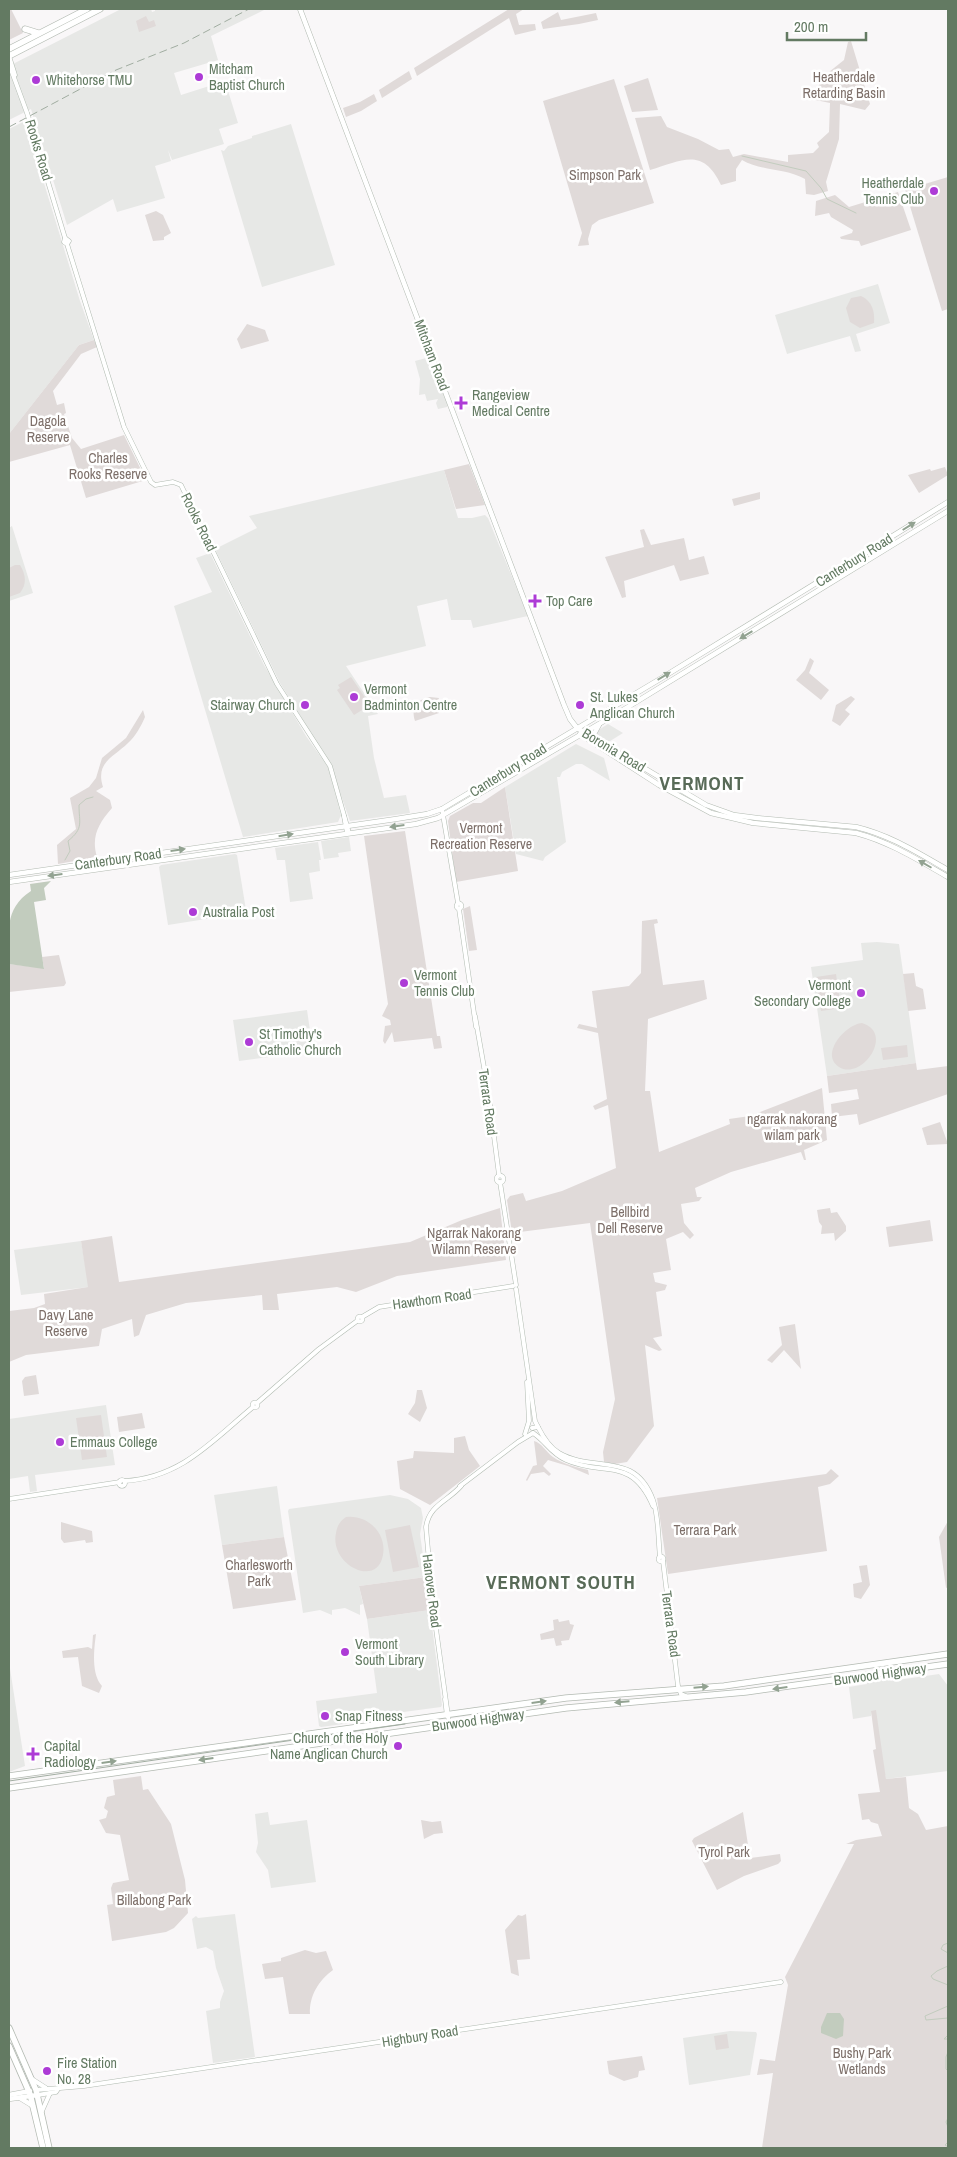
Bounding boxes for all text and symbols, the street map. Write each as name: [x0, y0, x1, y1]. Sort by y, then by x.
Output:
scale bar: [787, 10, 866, 42]
text: 200 m: [794, 16, 828, 37]
place label: Mitcham Baptist Church: [209, 60, 285, 94]
park label: Heatherdale Retarding Basin: [803, 68, 885, 102]
place label: Whitehorse TMU: [46, 71, 133, 89]
marker: Mitcham Baptist Church: [193, 71, 205, 83]
marker: Whitehorse TMU: [30, 74, 42, 86]
street label: Rooks Road: [21, 117, 57, 183]
park label: Simpson Park: [569, 166, 641, 184]
place label: Heatherdale Tennis Club: [861, 174, 924, 208]
marker: Heatherdale Tennis Club: [928, 185, 940, 197]
street label: Mitcham Road: [410, 317, 454, 393]
place label: Rangeview Medical Centre: [472, 386, 550, 420]
marker: Rangeview Medical Centre: [454, 396, 468, 410]
park label: Dagola Reserve: [27, 412, 69, 446]
park label: Charles Rooks Reserve: [69, 449, 147, 483]
street label: Rooks Road: [177, 490, 221, 554]
one-way arrow: [903, 522, 916, 531]
street label: Canterbury Road: [812, 529, 896, 591]
place label: Top Care: [546, 592, 593, 610]
marker: Top Care: [528, 594, 542, 608]
one-way arrow: [739, 631, 752, 640]
one-way arrow: [658, 672, 671, 681]
place label: Vermont Badminton Centre: [364, 680, 457, 714]
place label: St. Lukes Anglican Church: [589, 688, 675, 722]
marker: Vermont Badminton Centre: [348, 691, 360, 703]
place label: Stairway Church: [210, 696, 295, 714]
marker: Stairway Church: [299, 699, 311, 711]
marker: St. Lukes Anglican Church: [574, 699, 586, 711]
street label: Boronia Road: [579, 724, 649, 776]
street label: Canterbury Road: [466, 739, 550, 801]
district label: VERMONT: [660, 770, 744, 796]
park label: Vermont Recreation Reserve: [430, 819, 532, 853]
one-way arrow: [389, 823, 405, 831]
one-way arrow: [279, 831, 295, 839]
street label: Canterbury Road: [73, 844, 163, 874]
one-way arrow: [171, 846, 187, 854]
one-way arrow: [918, 859, 931, 868]
one-way arrow: [47, 871, 63, 879]
place label: Australia Post: [202, 903, 274, 921]
marker: Australia Post: [187, 906, 199, 918]
place label: Vermont Tennis Club: [414, 966, 475, 1000]
place label: Vermont Secondary College: [754, 976, 851, 1010]
marker: Vermont Tennis Club: [398, 977, 410, 989]
marker: Vermont Secondary College: [855, 987, 867, 999]
place label: St Timothy's Catholic Church: [259, 1025, 341, 1059]
marker: St Timothy's Catholic Church: [243, 1036, 255, 1048]
street label: Terrara Road: [474, 1068, 502, 1136]
park label: ngarrak nakorang wilam park: [747, 1110, 838, 1144]
park label: Bellbird Dell Reserve: [597, 1203, 663, 1237]
park label: Ngarrak Nakorang Wilamn Reserve: [427, 1224, 522, 1258]
street label: Hawthorn Road: [391, 1285, 473, 1313]
park label: Davy Lane Reserve: [39, 1306, 93, 1340]
place label: Emmaus College: [70, 1433, 157, 1451]
marker: Emmaus College: [54, 1436, 66, 1448]
park label: Terrara Park: [673, 1521, 737, 1539]
street label: Hanover Road: [419, 1553, 445, 1629]
park label: Charlesworth Park: [225, 1556, 293, 1590]
district label: VERMONT SOUTH: [486, 1569, 636, 1595]
street label: Terrara Road: [657, 1590, 685, 1658]
place label: Vermont South Library: [355, 1635, 424, 1669]
marker: Vermont South Library: [339, 1646, 351, 1658]
street label: Burwood Highway: [833, 1659, 928, 1689]
one-way arrow: [693, 1683, 709, 1691]
one-way arrow: [771, 1684, 787, 1692]
one-way arrow: [531, 1698, 547, 1706]
one-way arrow: [613, 1699, 629, 1707]
street label: Burwood Highway: [431, 1705, 526, 1735]
place label: Snap Fitness: [335, 1707, 403, 1725]
marker: Snap Fitness: [319, 1710, 331, 1722]
place label: Church of the Holy Name Anglican Church: [270, 1729, 388, 1763]
place label: Capital Radiology: [44, 1737, 96, 1771]
marker: Church of the Holy Name Anglican Church: [392, 1740, 404, 1752]
marker: Capital Radiology: [26, 1747, 40, 1761]
one-way arrow: [197, 1755, 213, 1763]
one-way arrow: [101, 1758, 117, 1766]
park label: Tyrol Park: [698, 1843, 750, 1861]
park label: Billabong Park: [117, 1891, 192, 1909]
street label: Highbury Road: [380, 2021, 460, 2051]
park label: Bushy Park Wetlands: [833, 2044, 892, 2078]
place label: Fire Station No. 28: [57, 2054, 117, 2088]
marker: Fire Station No. 28: [41, 2065, 53, 2077]

